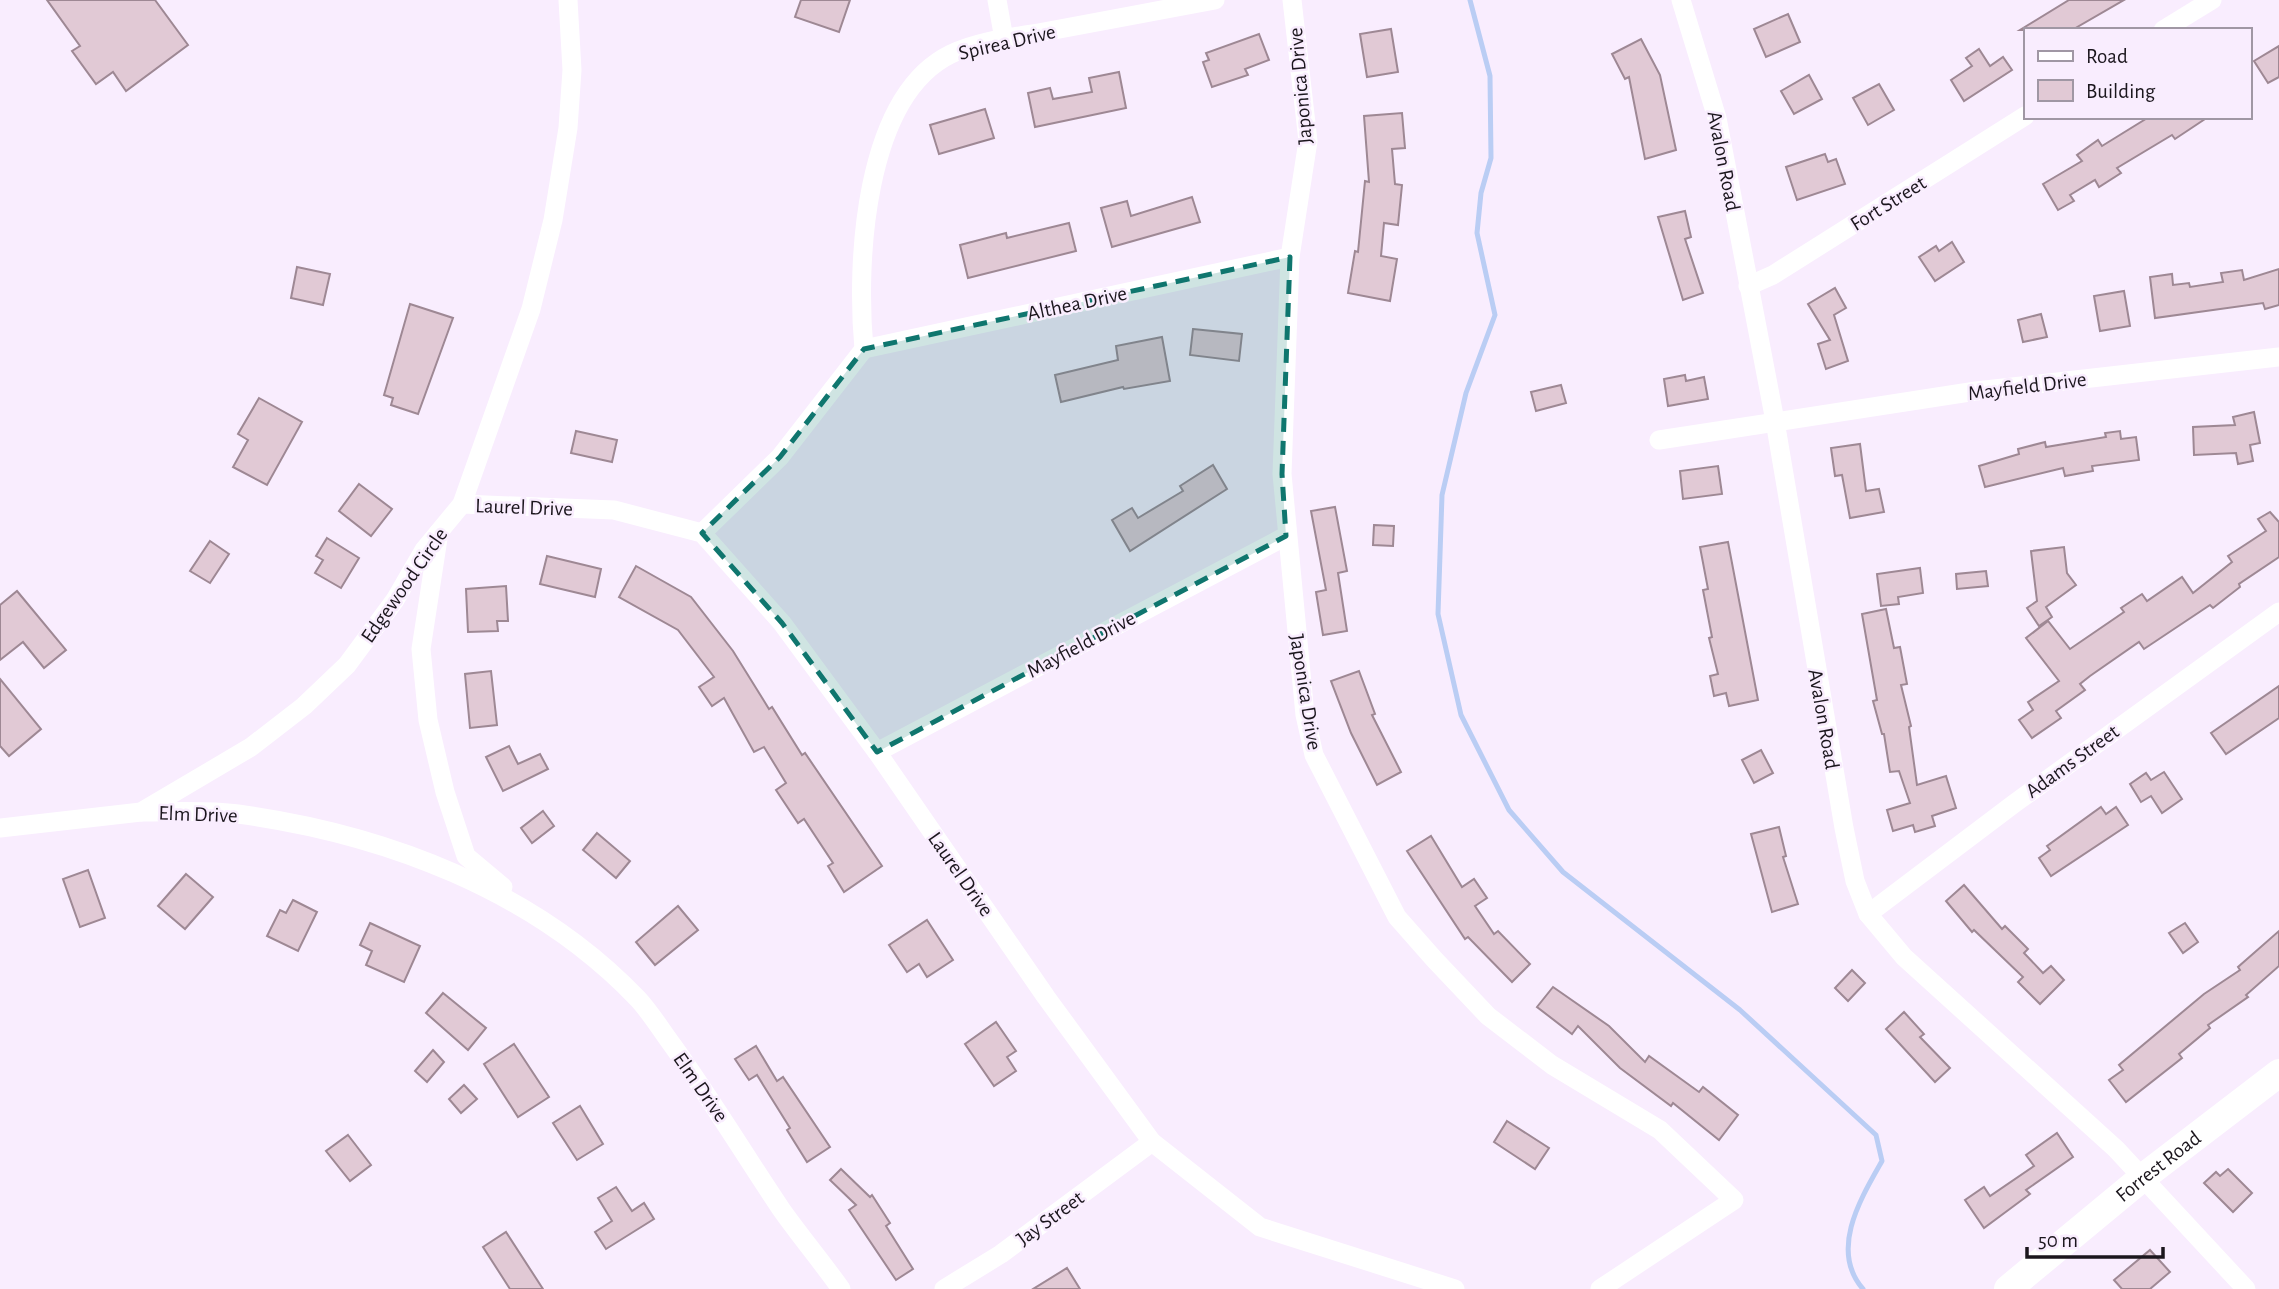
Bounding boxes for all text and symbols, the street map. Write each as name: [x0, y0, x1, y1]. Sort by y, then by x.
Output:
street label: Spirea Drive: [957, 21, 1058, 64]
street label: Japonica Drive: [1285, 27, 1316, 145]
legend: [2024, 28, 2251, 119]
text: Road: [2086, 46, 2128, 67]
text: Building: [2086, 81, 2156, 102]
street label: Avalon Road: [1704, 109, 1744, 213]
street label: Fort Street: [1847, 172, 1930, 235]
street label: Althea Drive: [1025, 283, 1129, 324]
street label: Mayfield Drive: [1967, 369, 2088, 404]
street label: Laurel Drive: [475, 495, 573, 520]
street label: Edgewood Circle: [357, 524, 452, 647]
street label: Mayfield Drive: [1024, 607, 1139, 682]
street label: Japonica Drive: [1286, 633, 1325, 752]
street label: Avalon Road: [1804, 667, 1843, 771]
street label: Adams Street: [2022, 721, 2123, 802]
street label: Elm Drive: [158, 803, 238, 826]
street label: Laurel Drive: [924, 828, 997, 920]
street label: Elm Drive: [669, 1049, 732, 1126]
street label: Forrest Road: [2112, 1127, 2205, 1206]
street label: Jay Street: [1013, 1187, 1088, 1250]
scale bar: [2027, 1216, 2164, 1260]
text: 50 m: [2038, 1230, 2078, 1251]

